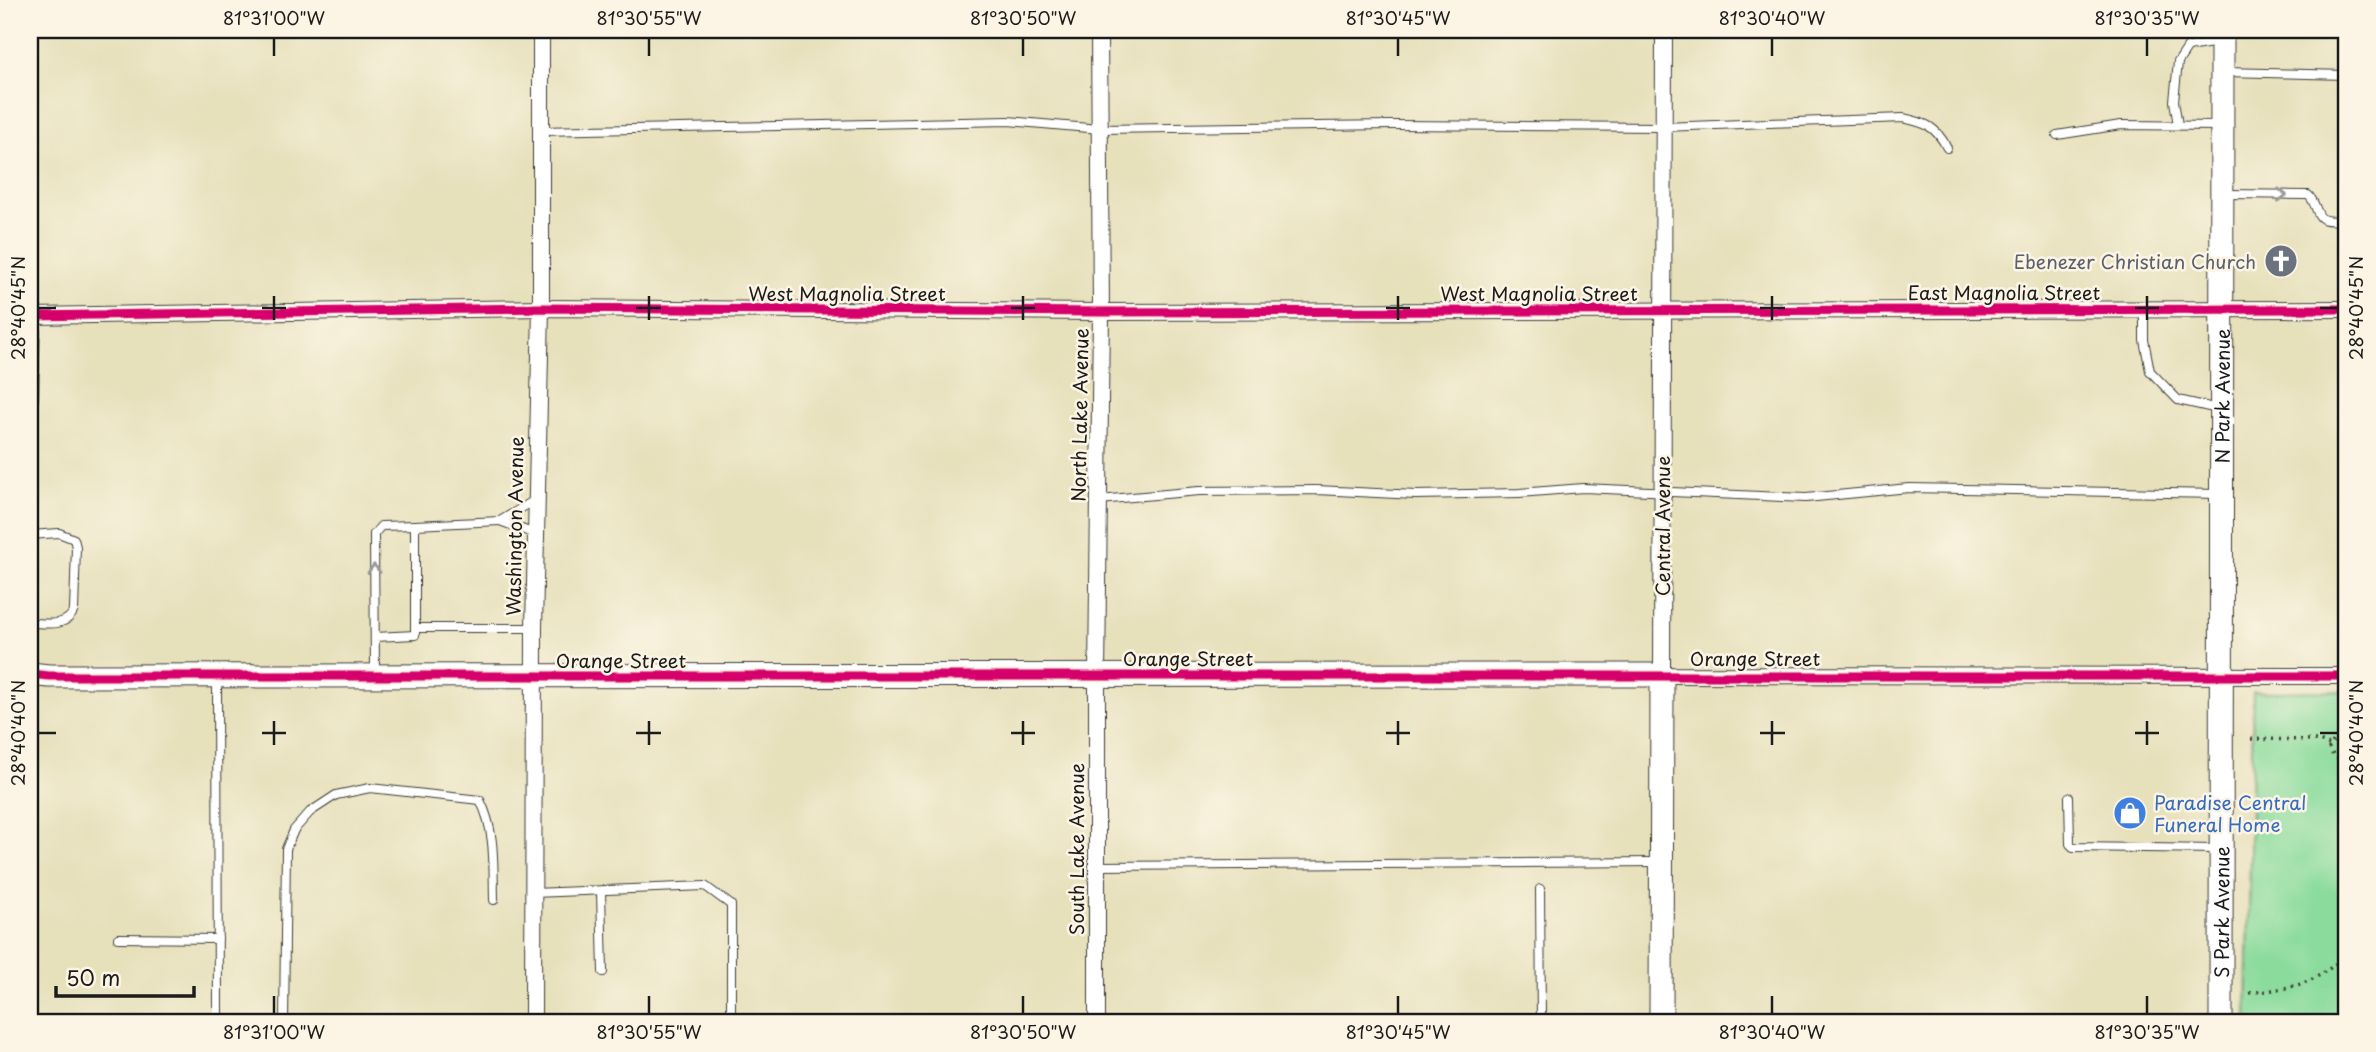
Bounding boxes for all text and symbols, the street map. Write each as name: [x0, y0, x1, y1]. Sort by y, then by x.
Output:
text: 81°31'00"W: [223, 4, 326, 31]
text: 81°30'55"W: [597, 4, 702, 31]
text: 81°30'50"W: [970, 4, 1077, 31]
text: 81°30'45"W: [1346, 4, 1451, 31]
text: 81°30'40"W: [1719, 4, 1826, 31]
text: 81°30'35"W: [2094, 4, 2200, 31]
one-way arrow: [2278, 187, 2288, 203]
church icon: Ebenezer Christian Church: [2262, 242, 2300, 280]
place label: Ebenezer Christian Church: [2014, 247, 2256, 275]
text: 28°40'45"N: [4, 256, 31, 360]
text: 28°40'45"N: [2342, 256, 2369, 360]
street label: East Magnolia Street: [1908, 278, 2101, 306]
street label: West Magnolia Street: [748, 279, 946, 307]
street label: West Magnolia Street: [1440, 279, 1638, 307]
street label: North Lake Avenue: [1063, 328, 1095, 502]
street label: N Park Avenue: [2208, 329, 2236, 463]
street label: Washington Avenue: [498, 436, 530, 616]
street label: Central Avenue: [1648, 456, 1676, 596]
one-way arrow: [367, 563, 382, 574]
street label: Orange Street: [1123, 644, 1253, 672]
street label: Orange Street: [1690, 644, 1820, 672]
street label: Orange Street: [556, 646, 686, 674]
text: 28°40'40"N: [4, 680, 31, 786]
text: 28°40'40"N: [2342, 680, 2369, 786]
street label: South Lake Avenue: [1062, 763, 1090, 935]
place label: Paradise Central Funeral Home: [2154, 788, 2306, 838]
shop icon: Paradise Central Funeral Home: [2111, 794, 2149, 832]
street label: S Park Avenue: [2207, 846, 2235, 978]
scale bar: [56, 954, 194, 998]
text: 50 m: [66, 961, 120, 993]
text: 81°31'00"W: [223, 1018, 326, 1045]
text: 81°30'55"W: [597, 1018, 702, 1045]
text: 81°30'50"W: [970, 1018, 1077, 1045]
text: 81°30'45"W: [1346, 1018, 1451, 1045]
text: 81°30'40"W: [1719, 1018, 1826, 1045]
text: 81°30'35"W: [2094, 1018, 2200, 1045]

